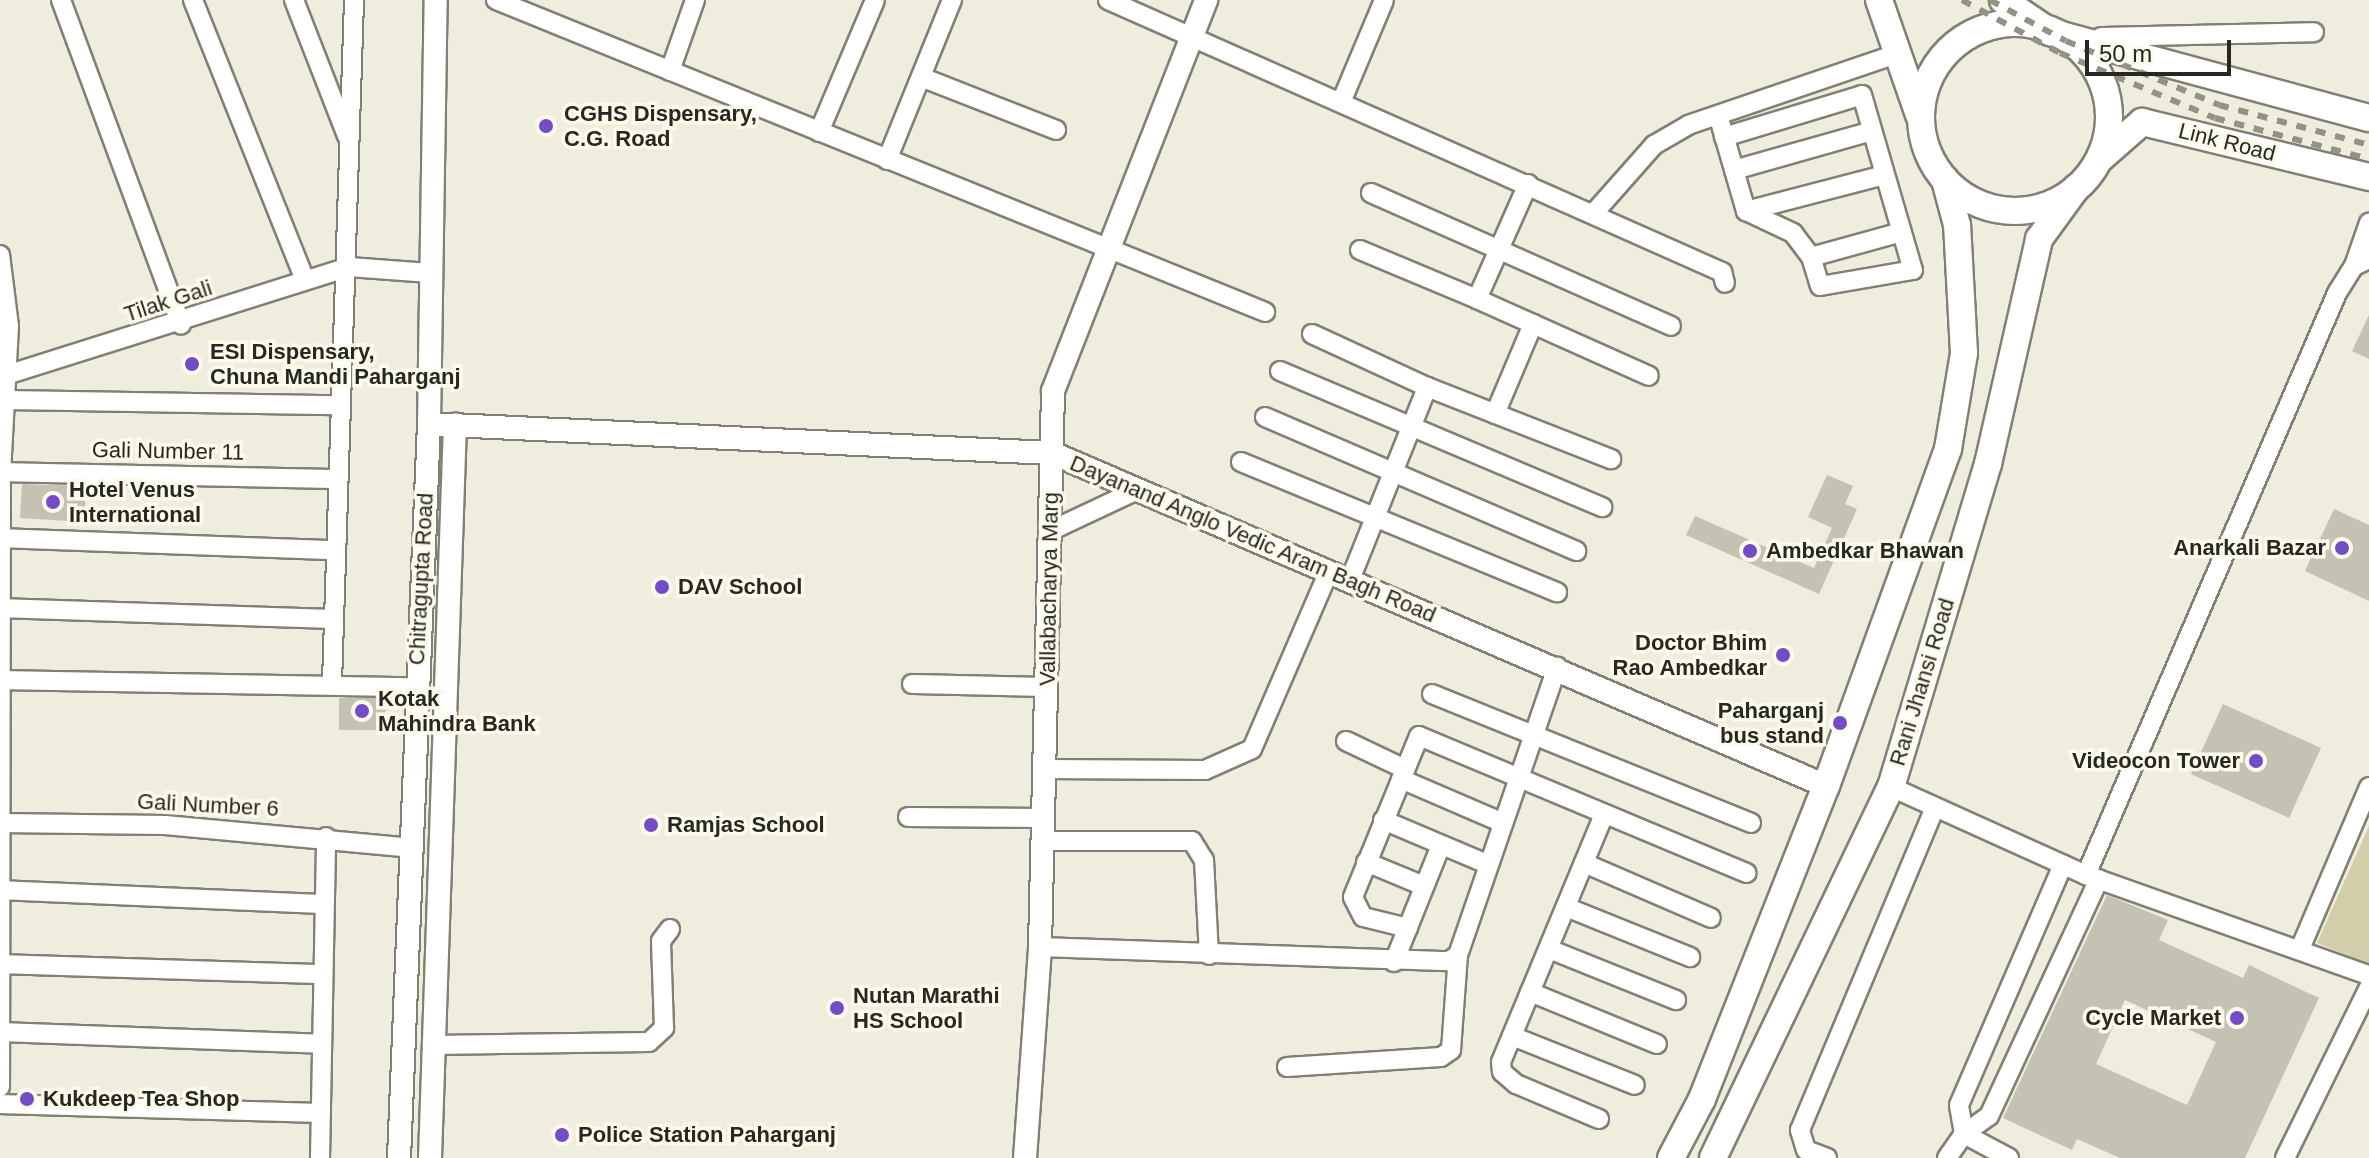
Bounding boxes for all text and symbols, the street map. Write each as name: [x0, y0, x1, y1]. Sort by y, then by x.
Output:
scale bar: [2089, 24, 2235, 74]
text: 50 m: [2099, 40, 2152, 67]
place label: CGHS Dispensary, C.G. Road: [564, 100, 757, 152]
marker: CGHS Dispensary, C.G. Road: [535, 115, 557, 137]
street label: Link Road: [2176, 117, 2278, 167]
street label: Tilak Gali: [121, 274, 215, 328]
place label: ESI Dispensary, Chuna Mandi Paharganj: [210, 338, 461, 390]
marker: ESI Dispensary, Chuna Mandi Paharganj: [181, 353, 203, 375]
street label: Gali Number 11: [92, 436, 244, 466]
street label: Dayanand Anglo Vedic Aram Bagh Road: [1065, 449, 1441, 629]
place label: Hotel Venus International: [69, 476, 201, 528]
street label: Chitragupta Road: [403, 492, 439, 666]
street label: Vallabacharya Marg: [1034, 492, 1064, 686]
marker: Hotel Venus International: [44, 493, 62, 511]
place label: Anarkali Bazar: [2173, 535, 2326, 561]
place label: Ambedkar Bhawan: [1766, 538, 1964, 564]
marker: Anarkali Bazar: [2333, 539, 2351, 557]
marker: Ambedkar Bhawan: [1741, 542, 1759, 560]
place label: DAV School: [678, 574, 802, 600]
marker: DAV School: [653, 578, 671, 596]
street label: Rani Jhansi Road: [1884, 595, 1960, 769]
place label: Doctor Bhim Rao Ambedkar: [1612, 629, 1767, 680]
marker: Doctor Bhim Rao Ambedkar: [1774, 646, 1792, 664]
place label: Kotak Mahindra Bank: [378, 685, 536, 736]
place label: Paharganj bus stand: [1718, 697, 1824, 748]
marker: Kotak Mahindra Bank: [353, 702, 371, 720]
marker: Paharganj bus stand: [1831, 714, 1849, 732]
place label: Videocon Tower: [2072, 748, 2240, 774]
marker: Videocon Tower: [2247, 752, 2265, 770]
street label: Gali Number 6: [136, 788, 280, 822]
place label: Ramjas School: [667, 812, 825, 838]
marker: Ramjas School: [642, 816, 660, 834]
place label: Nutan Marathi HS School: [853, 982, 1000, 1034]
marker: Nutan Marathi HS School: [828, 999, 846, 1017]
place label: Cycle Market: [2085, 1005, 2221, 1031]
marker: Cycle Market: [2228, 1009, 2246, 1027]
place label: Kukdeep Tea Shop: [43, 1086, 239, 1112]
marker: Kukdeep Tea Shop: [18, 1090, 36, 1108]
place label: Police Station Paharganj: [578, 1122, 836, 1148]
marker: Police Station Paharganj: [553, 1126, 571, 1144]

